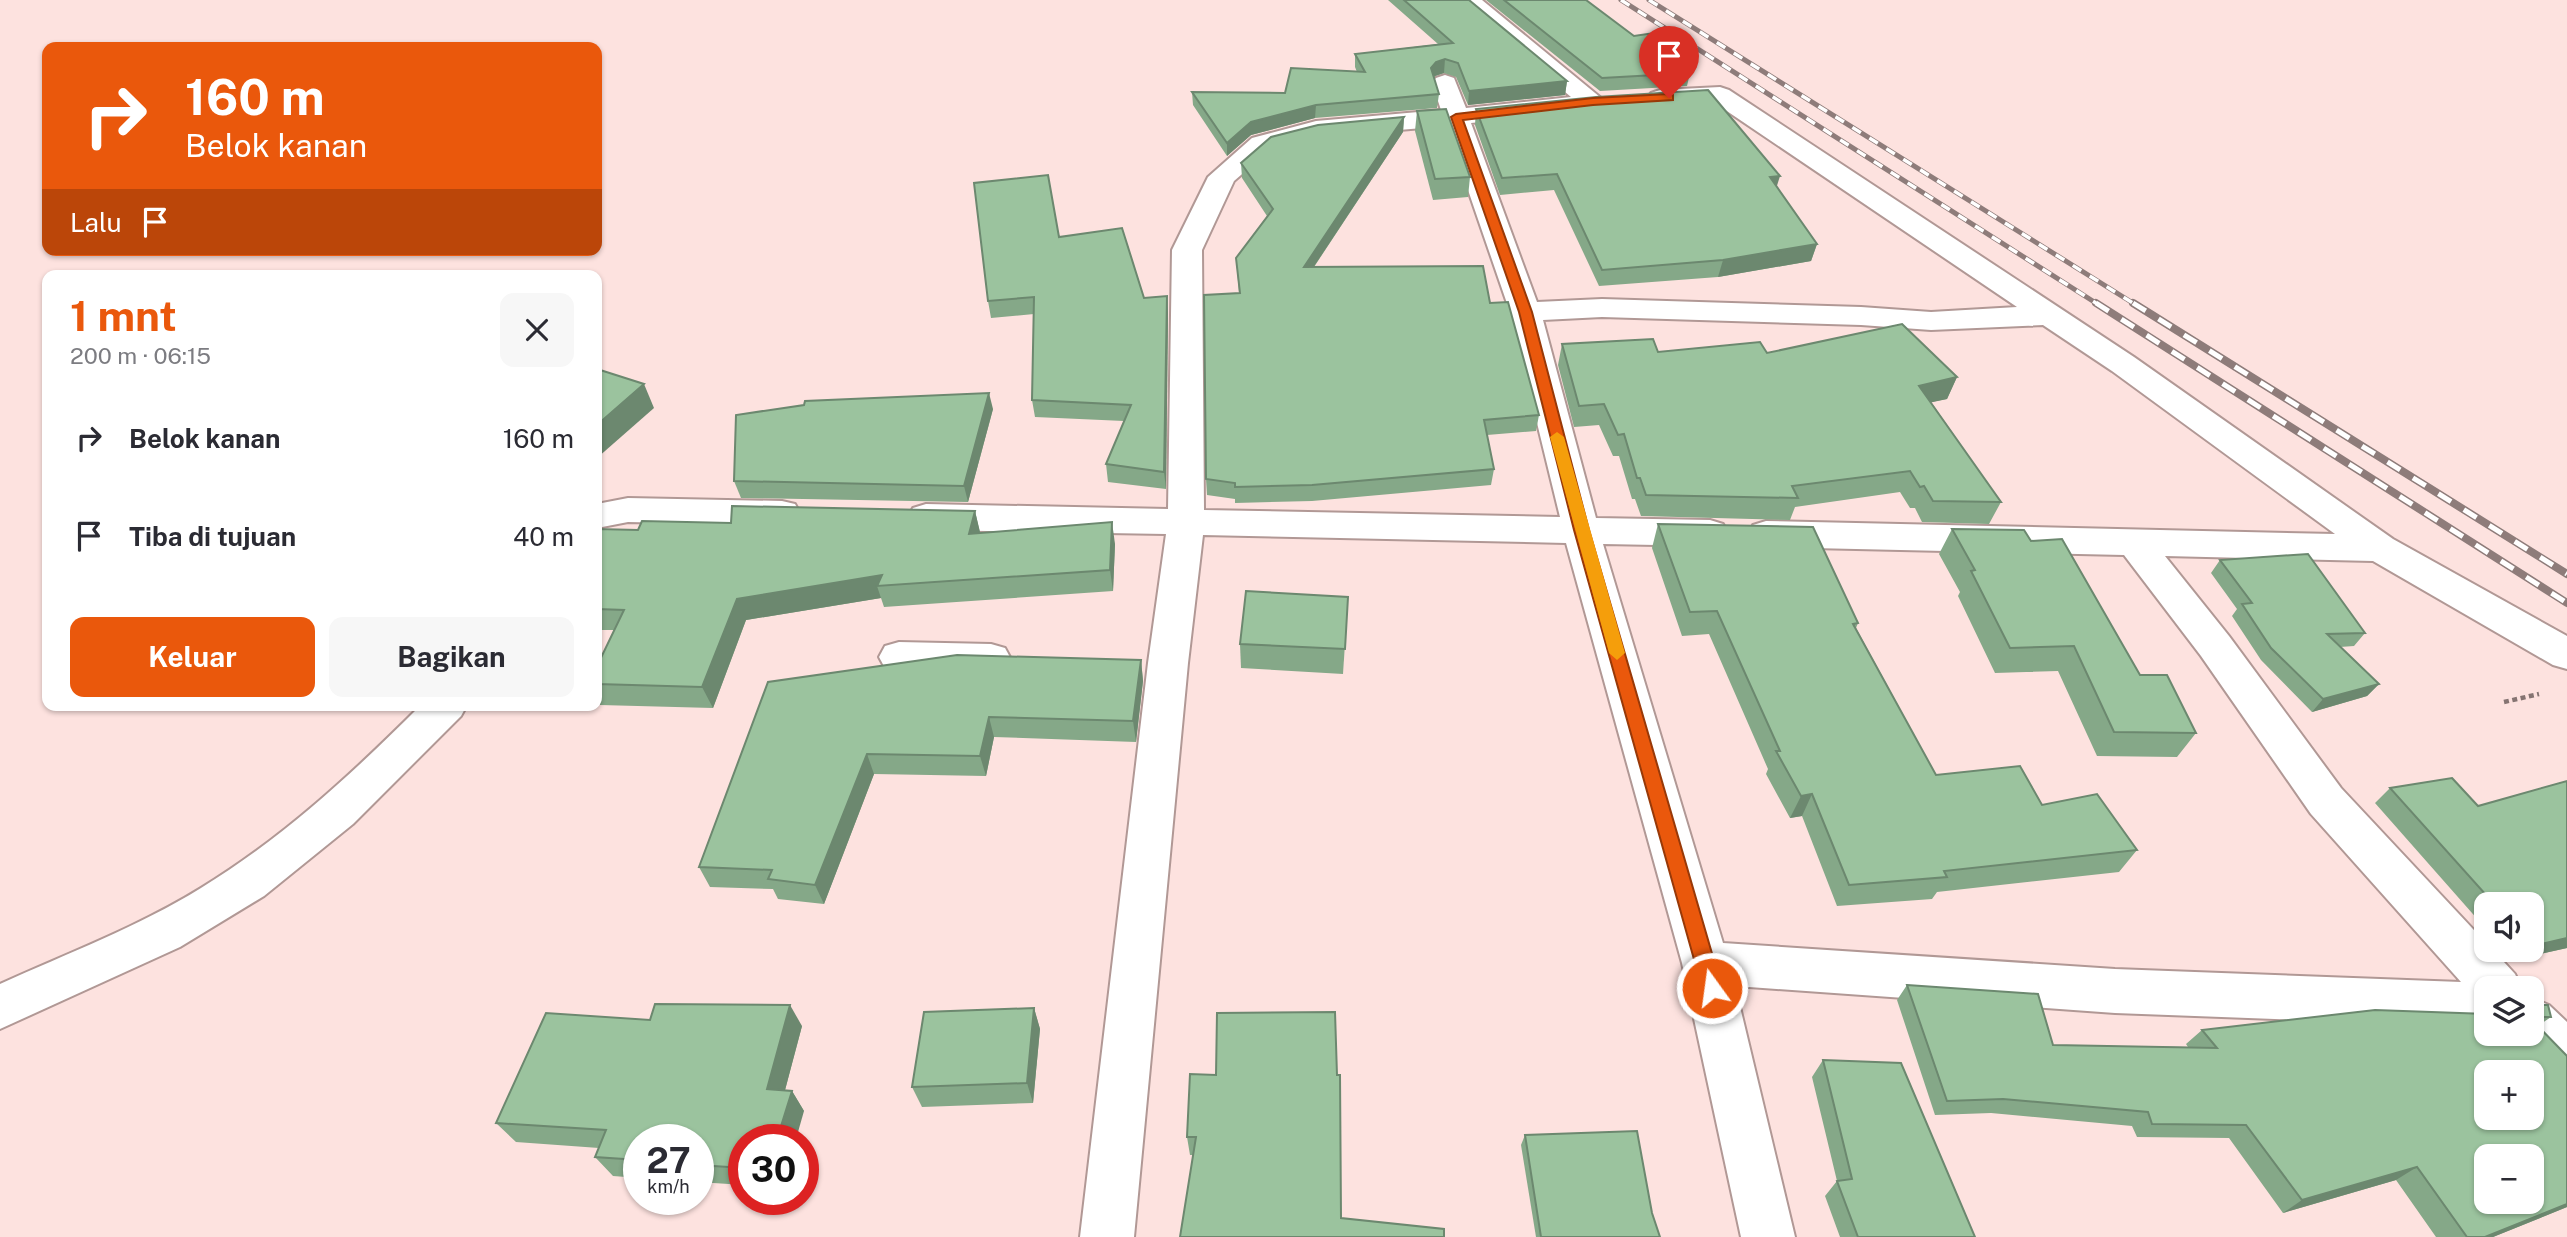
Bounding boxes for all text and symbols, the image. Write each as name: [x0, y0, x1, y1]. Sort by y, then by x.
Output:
pin: [1639, 26, 1699, 98]
icon: arrive: [1650, 37, 1688, 75]
text: 160 m: [185, 68, 325, 126]
icon: right: [70, 70, 161, 161]
text: Belok kanan: [185, 127, 367, 164]
icon: arrive: [136, 203, 174, 241]
text: Lalu: [70, 207, 122, 238]
text: 1 mnt: [70, 291, 177, 340]
button: close: [500, 293, 574, 367]
text: 200 m · 06:15: [70, 342, 211, 369]
icon: right: [70, 419, 108, 457]
text: Belok kanan: [129, 423, 280, 454]
text: 160 m: [503, 423, 574, 454]
icon: arrive: [70, 517, 108, 555]
text: Tiba di tujuan: [129, 521, 296, 552]
text: 40 m: [513, 521, 574, 552]
button: Keluar: [70, 617, 315, 697]
button: Bagikan: [329, 617, 574, 697]
map controls: [2474, 892, 2544, 1214]
button: sound: [2474, 892, 2544, 962]
position arrow: [1675, 951, 1749, 1025]
button: layers: [2474, 976, 2544, 1046]
button: +: [2474, 1060, 2544, 1130]
speed limit sign: 30: [728, 1124, 819, 1215]
text: 27: [646, 1140, 691, 1181]
button: −: [2474, 1144, 2544, 1214]
text: km/h: [647, 1176, 690, 1197]

